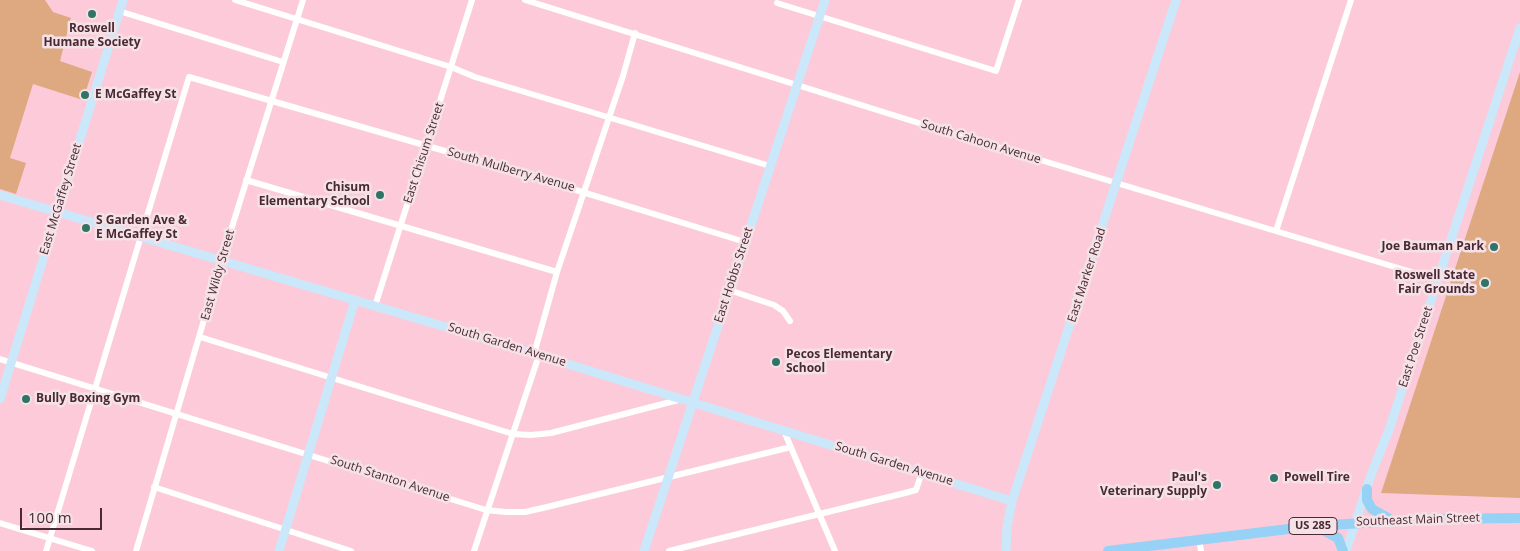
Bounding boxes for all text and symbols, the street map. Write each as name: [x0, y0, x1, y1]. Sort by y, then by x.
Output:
marker: Roswell Humane Society: [86, 8, 98, 20]
place label: Roswell Humane Society: [43, 22, 141, 50]
place label: E McGaffey St: [95, 88, 176, 102]
marker: E McGaffey St: [79, 89, 91, 101]
street label: East Chisum Street: [401, 101, 447, 205]
street label: South Cahoon Avenue: [920, 117, 1042, 167]
street label: East McGaffey Street: [37, 142, 85, 256]
street label: South Mulberry Avenue: [446, 145, 576, 195]
place label: Chisum Elementary School: [259, 181, 370, 209]
marker: Chisum Elementary School: [374, 189, 386, 201]
place label: S Garden Ave & E McGaffey St: [96, 214, 187, 242]
marker: S Garden Ave & E McGaffey St: [80, 222, 92, 234]
street label: East Hobbs Street: [712, 225, 756, 325]
street label: East Marker Road: [1065, 226, 1109, 324]
street label: East Wildy Street: [198, 228, 238, 322]
place label: Joe Bauman Park: [1381, 240, 1484, 254]
marker: Joe Bauman Park: [1488, 241, 1500, 253]
place label: Roswell State Fair Grounds: [1395, 269, 1475, 297]
marker: Roswell State Fair Grounds: [1479, 277, 1491, 289]
street label: East Poe Street: [1396, 305, 1436, 389]
street label: South Garden Avenue: [446, 320, 568, 370]
place label: Pecos Elementary School: [786, 348, 892, 376]
marker: Pecos Elementary School: [770, 356, 782, 368]
place label: Bully Boxing Gym: [36, 392, 140, 406]
marker: Bully Boxing Gym: [20, 393, 32, 405]
street label: South Garden Avenue: [833, 439, 955, 489]
street label: South Stanton Avenue: [329, 453, 451, 505]
place label: Paul's Veterinary Supply: [1100, 471, 1207, 499]
place label: Powell Tire: [1284, 471, 1350, 485]
marker: Powell Tire: [1268, 472, 1280, 484]
marker: Paul's Veterinary Supply: [1211, 479, 1223, 491]
scale bar: [22, 498, 105, 530]
text: 100 m: [28, 507, 72, 527]
street label: Southeast Main Street: [1356, 511, 1480, 529]
road number: US 285: [1289, 518, 1337, 534]

